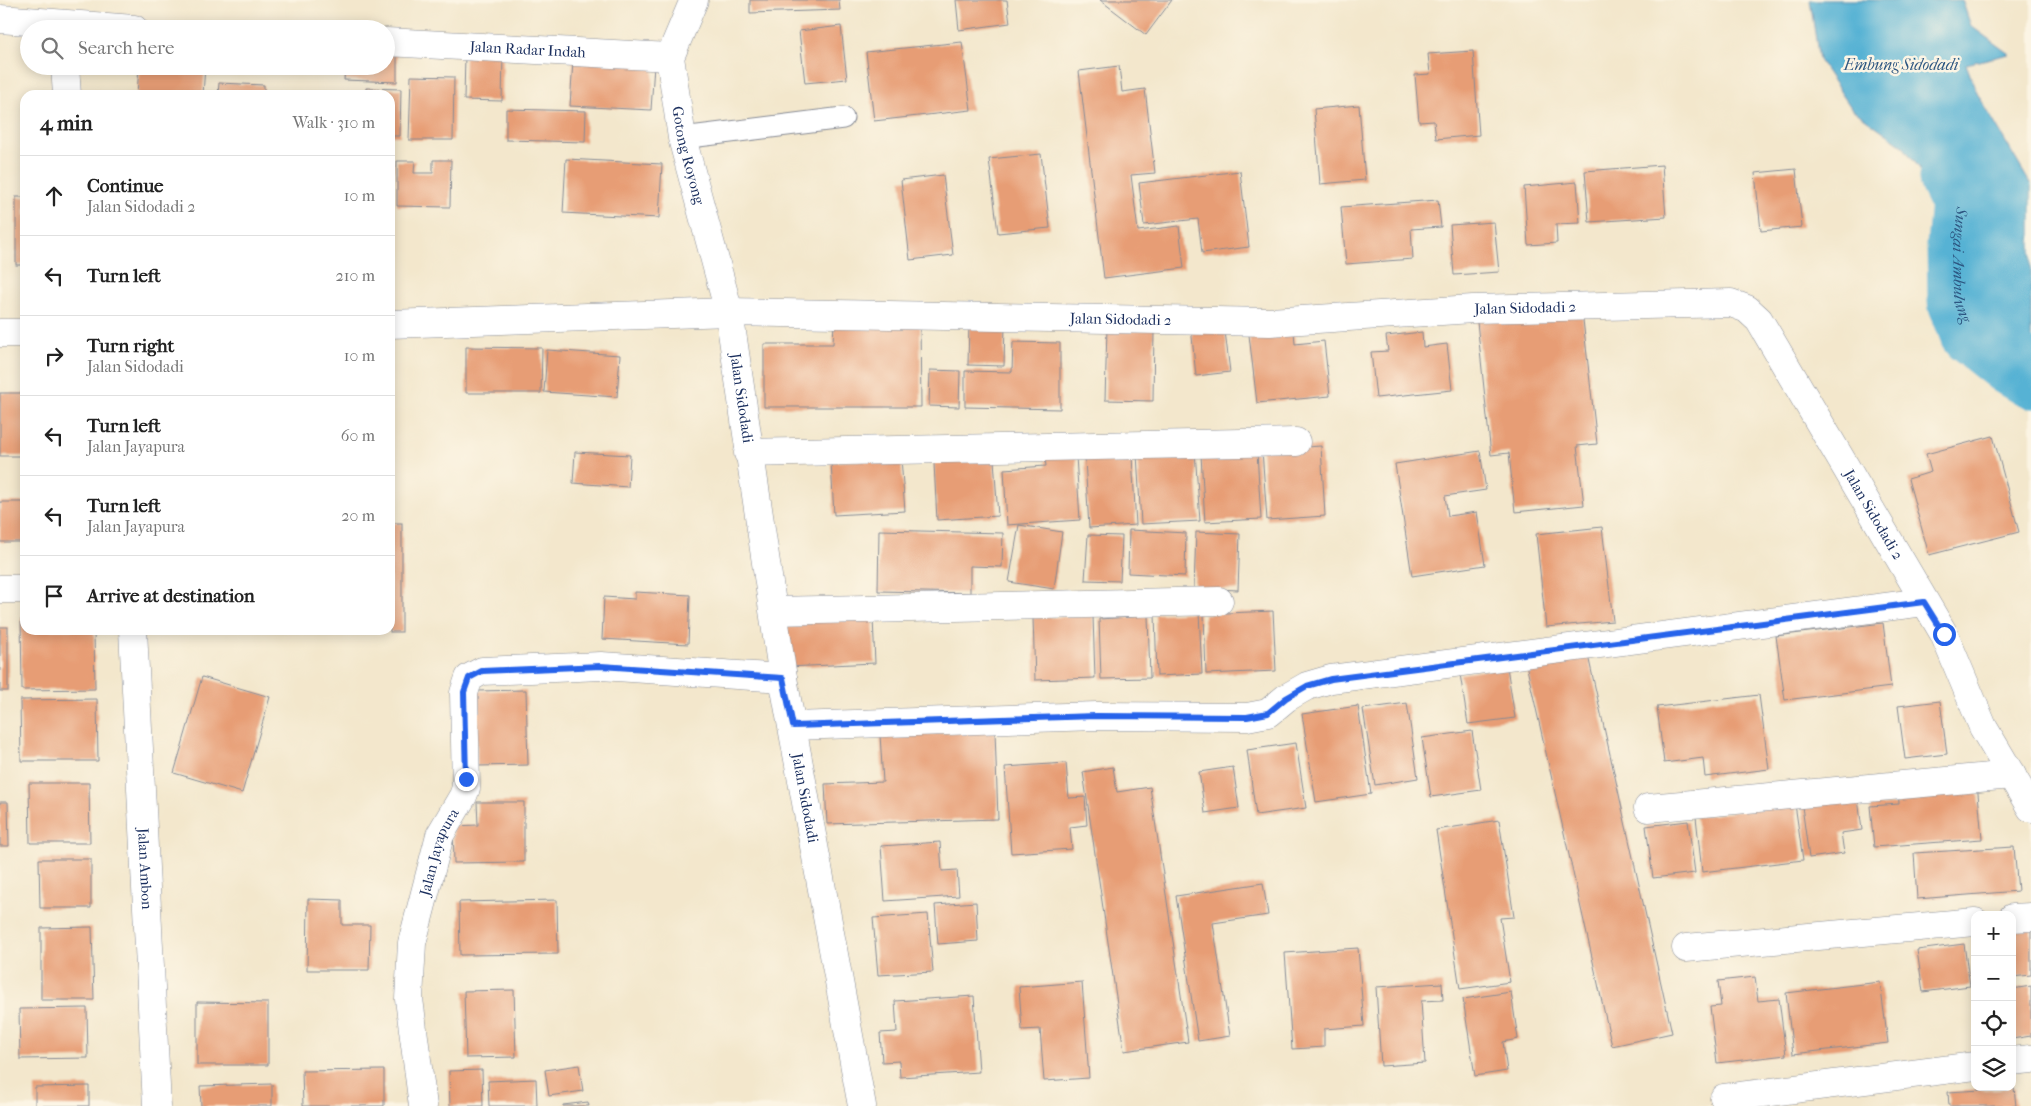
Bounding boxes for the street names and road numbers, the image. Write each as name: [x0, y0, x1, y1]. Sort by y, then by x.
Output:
street label: Jalan Radar Indah: [468, 37, 587, 62]
street label: Gotong Royong: [668, 105, 709, 208]
street label: Jalan Sidodadi 2: [1473, 298, 1577, 318]
street label: Jalan Sidodadi 2: [1069, 309, 1172, 329]
street label: Jalan Sidodadi: [726, 351, 757, 445]
street label: Jalan Sidodadi 2: [1840, 465, 1907, 563]
street label: Jalan Sidodadi: [788, 751, 822, 845]
street label: Jalan Jayapura: [415, 804, 463, 899]
street label: Jalan Ambon: [134, 827, 156, 910]

